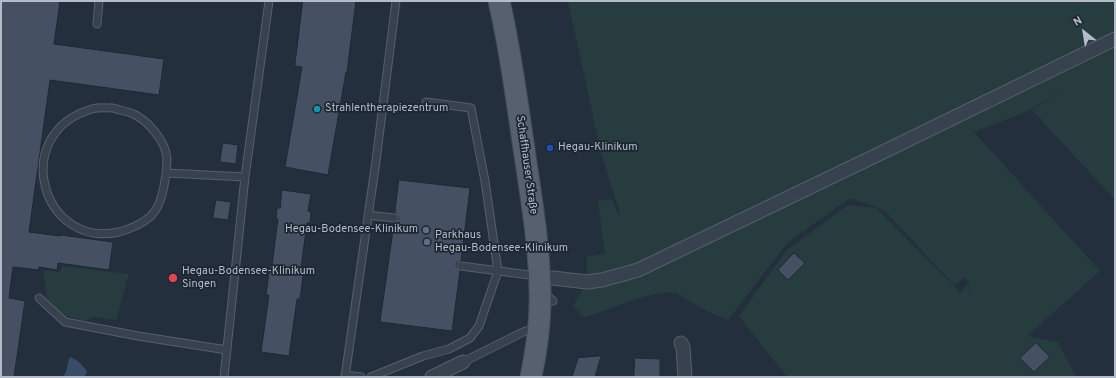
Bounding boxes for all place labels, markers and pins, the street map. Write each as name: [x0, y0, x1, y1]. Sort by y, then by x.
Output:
place label: Strahlentherapiezentrum: [325, 102, 448, 116]
marker: Strahlentherapiezentrum: [312, 104, 322, 114]
place label: Hegau-Klinikum: [558, 141, 638, 155]
marker: Hegau-Klinikum: [545, 143, 555, 153]
place label: Hegau-Bodensee-Klinikum: [285, 223, 418, 237]
marker: Hegau-Bodensee-Klinikum: [421, 225, 431, 235]
place label: Parkhaus Hegau-Bodensee-Klinikum: [435, 229, 568, 255]
marker: Parkhaus Hegau-Bodensee-Klinikum: [422, 237, 432, 247]
place label: Hegau-Bodensee-Klinikum Singen: [182, 265, 315, 291]
marker: Hegau-Bodensee-Klinikum Singen: [167, 272, 179, 284]

